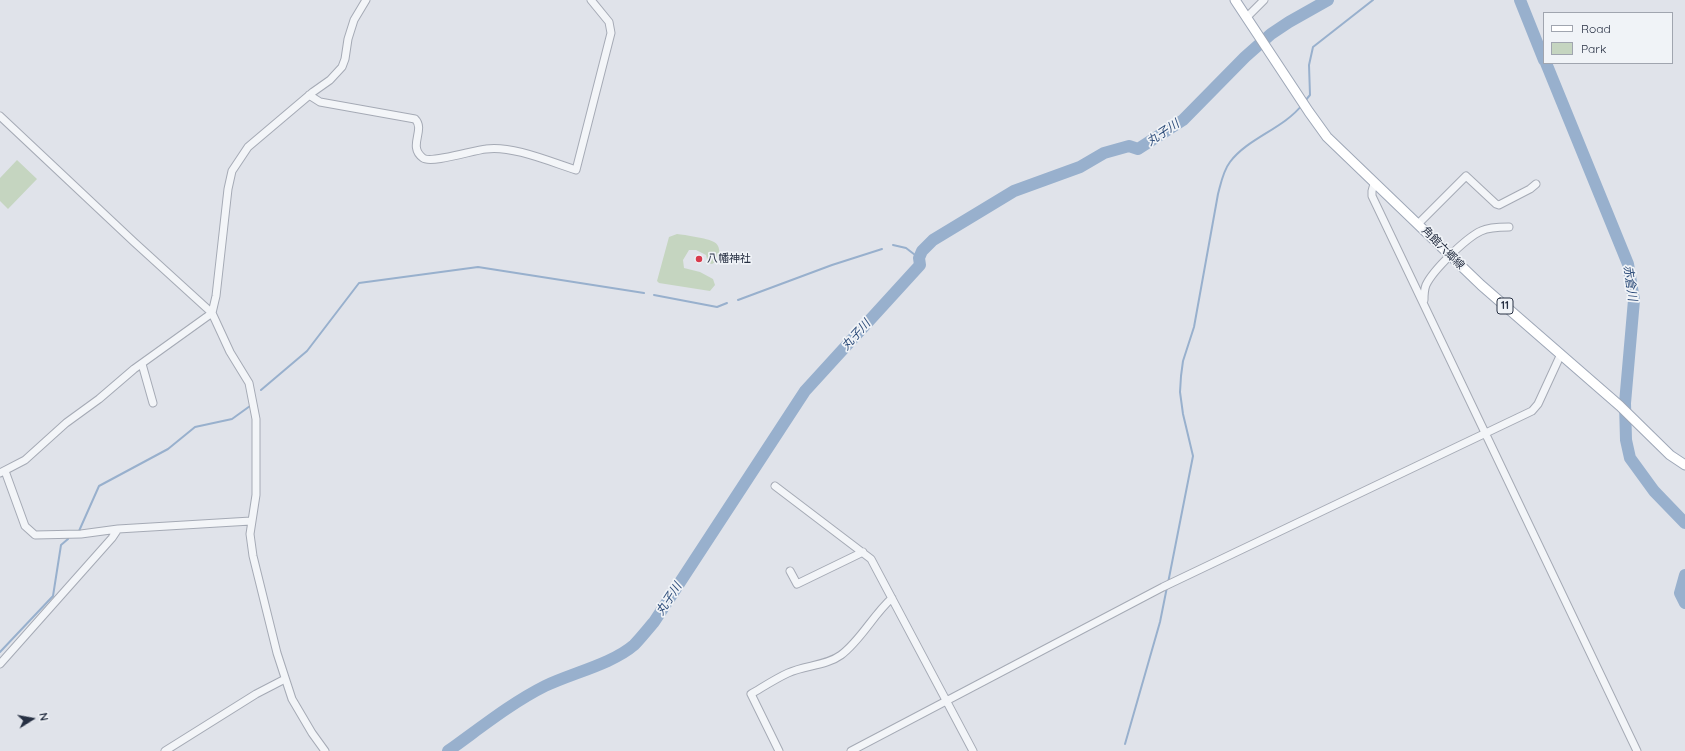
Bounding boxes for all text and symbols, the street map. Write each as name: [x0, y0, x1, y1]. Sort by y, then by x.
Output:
legend: [1543, 12, 1673, 64]
text: Road: [1581, 21, 1611, 36]
text: Park: [1581, 41, 1606, 56]
water label: 丸子川: [1144, 117, 1182, 149]
street label: 角館六郷線: [1419, 224, 1467, 272]
place label: 八幡神社: [707, 252, 751, 266]
marker: 八幡神社: [694, 254, 704, 264]
water label: 赤倉川: [1620, 264, 1640, 302]
road number: 11: [1497, 298, 1513, 314]
water label: 丸子川: [839, 317, 873, 353]
water label: 丸子川: [653, 580, 685, 618]
north arrow: [12, 699, 52, 739]
text: N: [36, 711, 51, 722]

